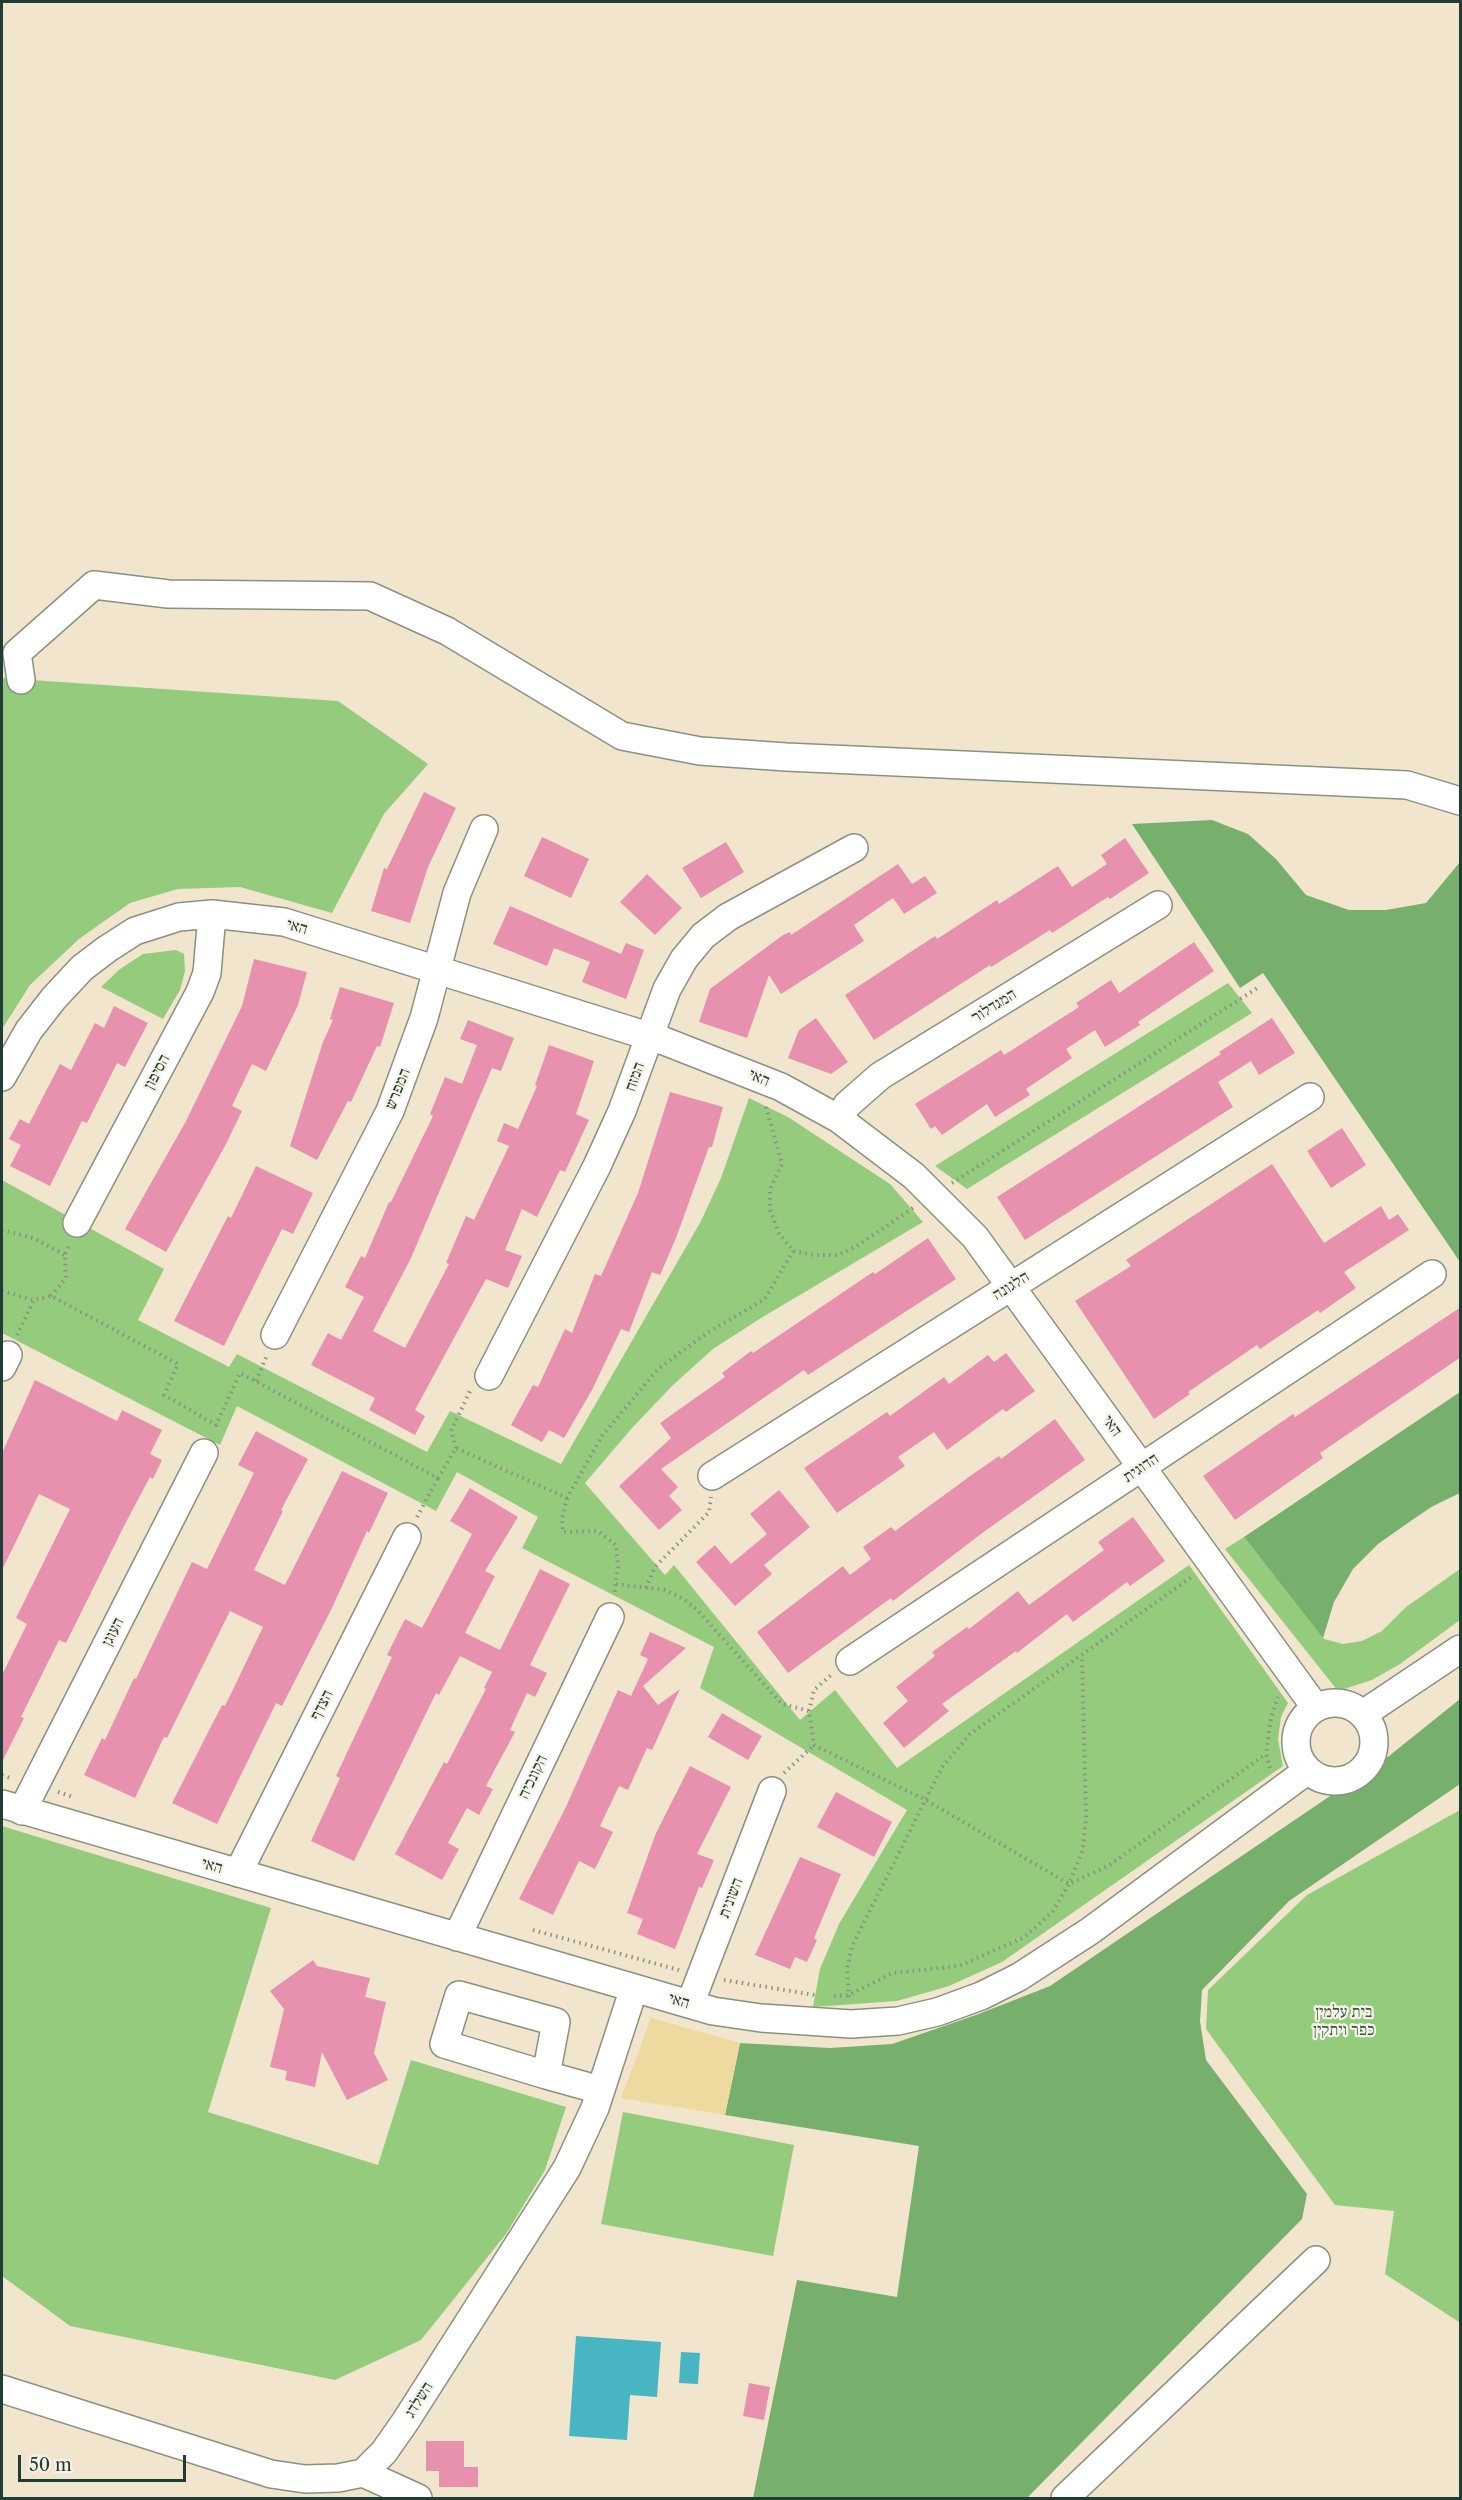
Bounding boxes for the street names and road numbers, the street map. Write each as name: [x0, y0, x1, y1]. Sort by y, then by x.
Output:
street label: האי: [284, 915, 310, 939]
street label: המגדלור: [968, 985, 1020, 1027]
street label: הסיפון: [140, 1051, 174, 1093]
street label: המזח: [621, 1060, 649, 1094]
street label: האי: [745, 1065, 773, 1091]
street label: המפרש: [381, 1066, 415, 1112]
street label: הלגונה: [989, 1267, 1033, 1305]
street label: האי: [1098, 1412, 1126, 1440]
street label: הדוגית: [1120, 1449, 1162, 1487]
street label: העוגן: [98, 1614, 128, 1650]
street label: הצדף: [306, 1687, 338, 1723]
street label: הקונכיה: [514, 1752, 552, 1802]
street label: האי: [199, 1854, 225, 1878]
street label: השונית: [715, 1875, 747, 1921]
street label: האי: [666, 1989, 692, 2013]
street label: השלדג: [401, 2378, 437, 2422]

